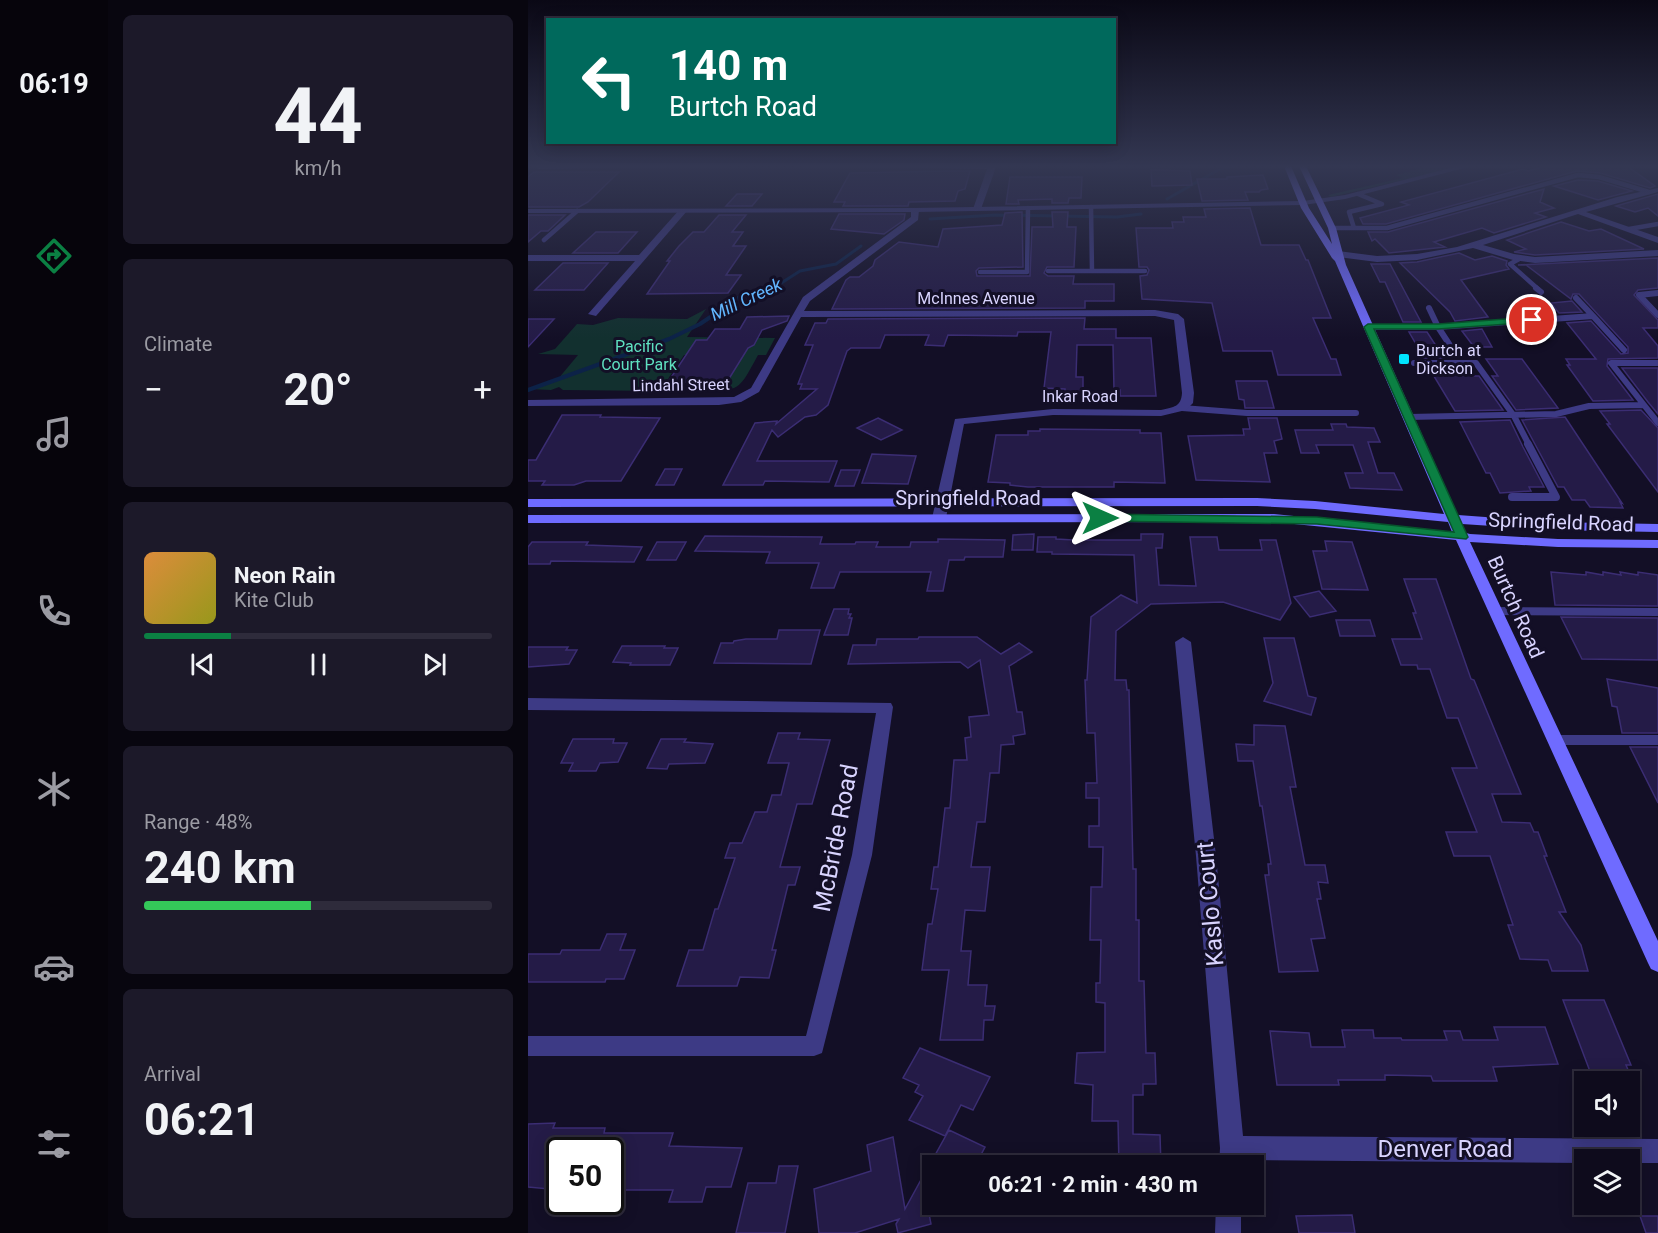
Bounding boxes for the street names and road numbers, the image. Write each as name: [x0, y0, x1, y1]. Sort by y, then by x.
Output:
street label: McInnes Avenue: [917, 289, 1035, 308]
street label: Lindahl Street: [632, 375, 730, 395]
street label: Inkar Road: [1042, 387, 1118, 406]
street label: Springfield Road: [895, 486, 1041, 510]
street label: Springfield Road: [1488, 507, 1634, 537]
street label: Burtch Road: [1483, 552, 1549, 662]
street label: McBride Road: [808, 762, 864, 914]
street label: Kaslo Court: [1191, 840, 1229, 968]
street label: Denver Road: [1377, 1135, 1513, 1163]

